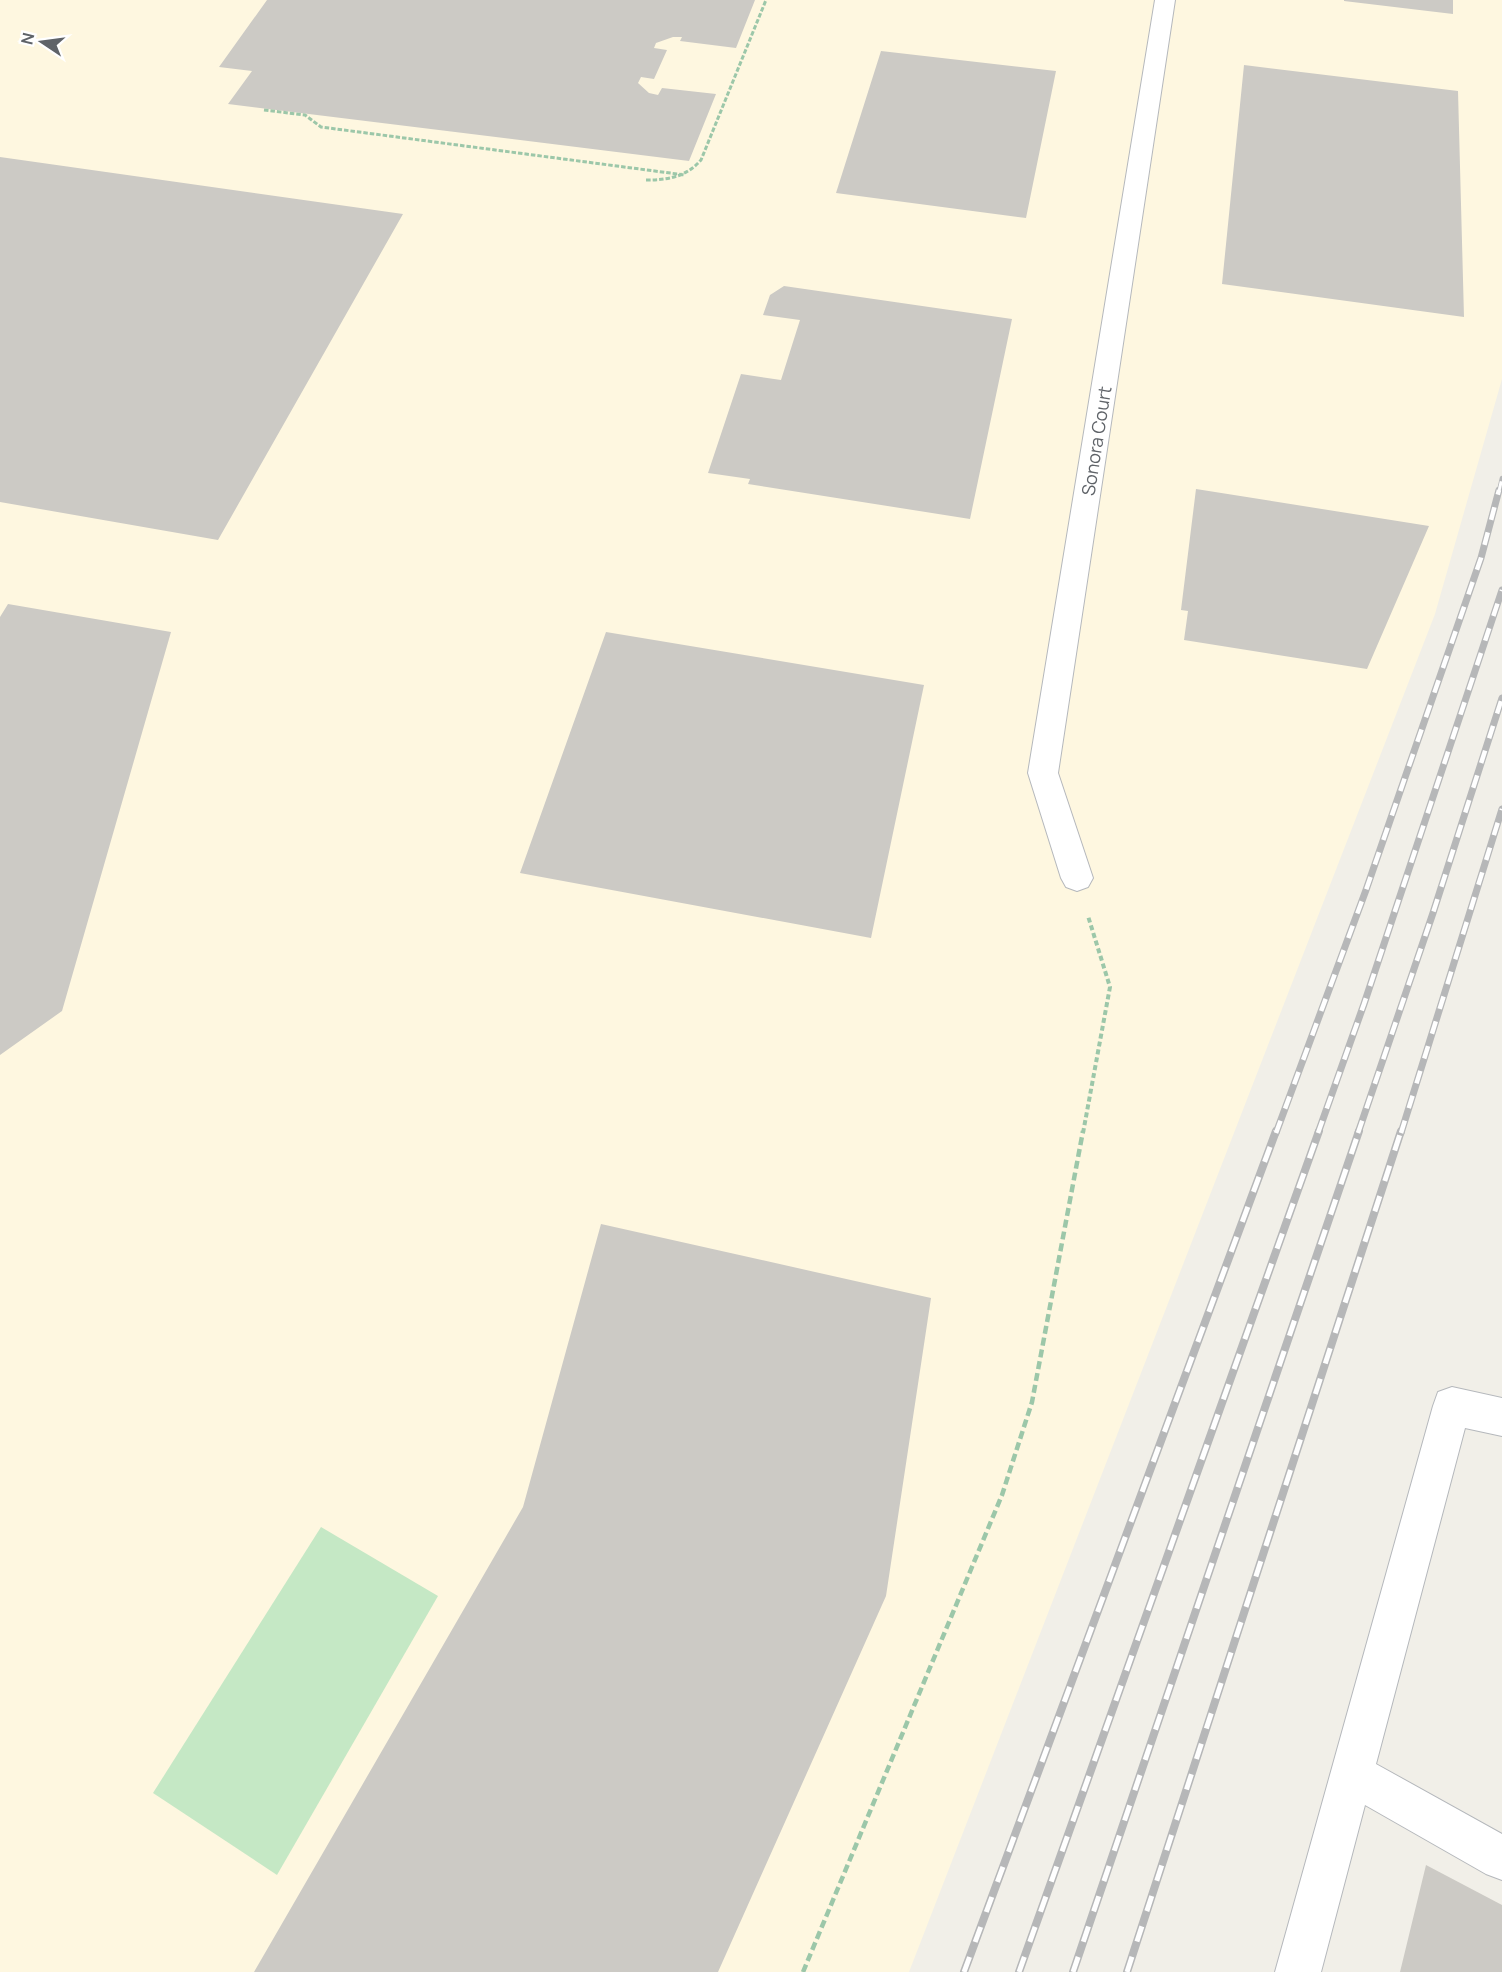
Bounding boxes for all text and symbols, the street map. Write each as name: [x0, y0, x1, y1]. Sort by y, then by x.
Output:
north arrow: [12, 12, 72, 72]
text: N: [15, 31, 39, 47]
street label: Sonora Court: [1076, 384, 1117, 497]

